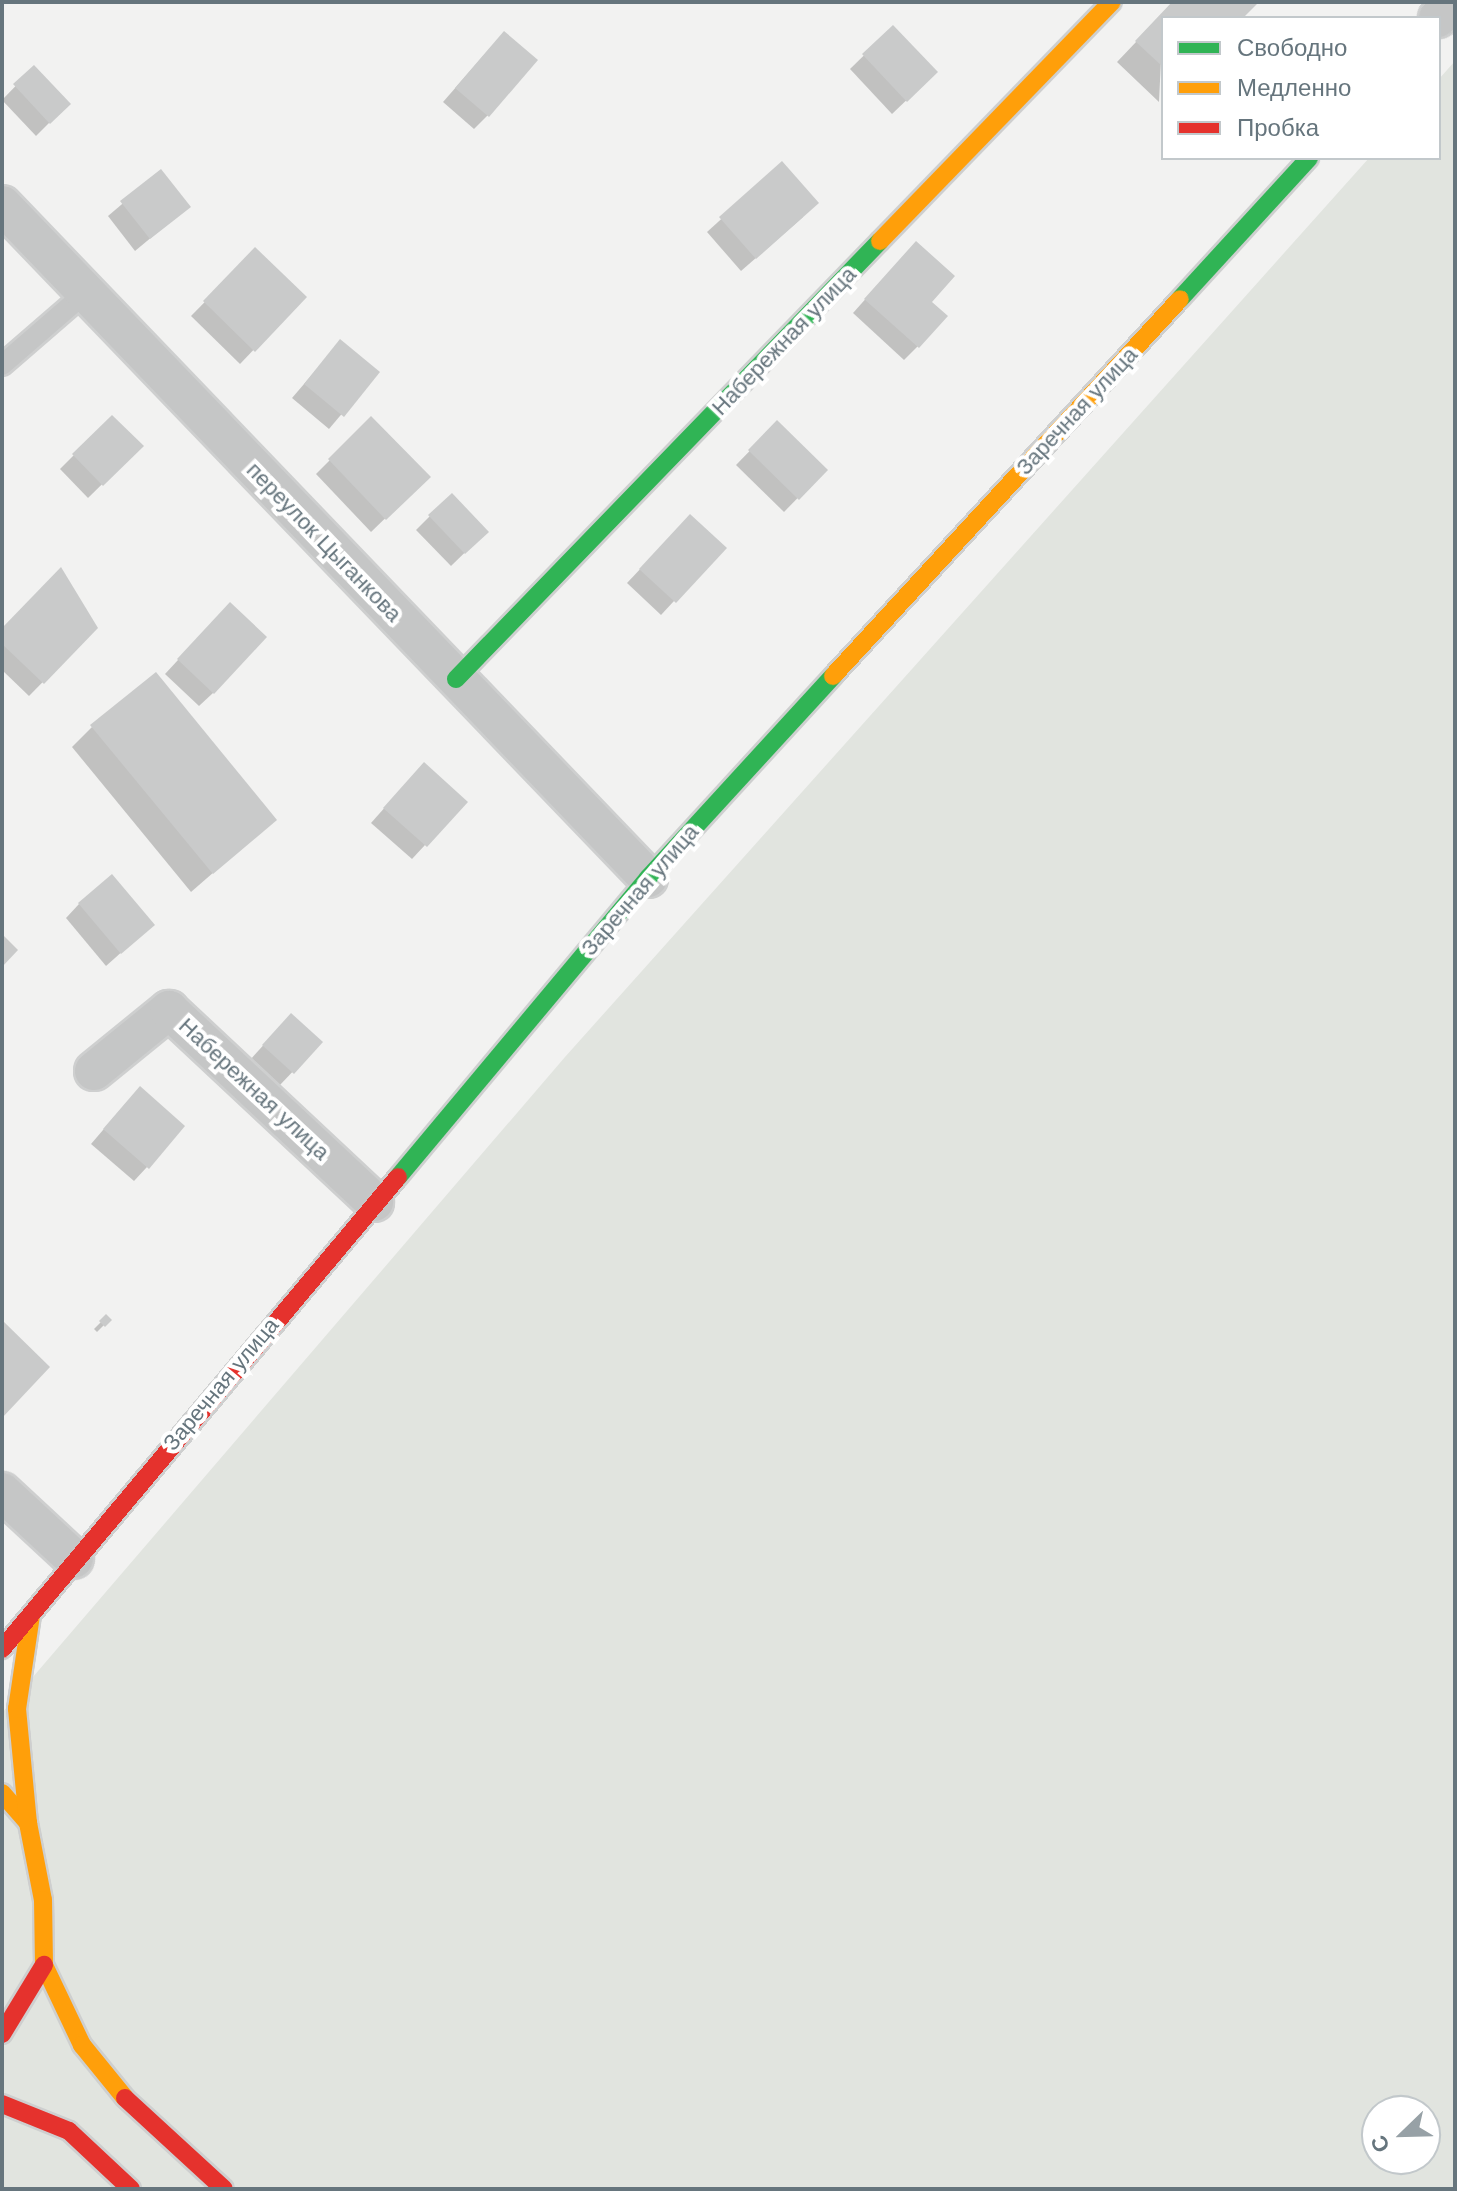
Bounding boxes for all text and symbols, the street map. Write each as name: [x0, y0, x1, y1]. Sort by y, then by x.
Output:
legend: [1161, 16, 1441, 160]
text: Свободно: [1237, 34, 1347, 62]
text: Медленно: [1237, 74, 1351, 102]
text: Пробка: [1237, 114, 1319, 142]
street label: Набережная улица: [706, 261, 862, 421]
street label: Заречная улица: [1011, 342, 1143, 480]
street label: переулок Цыганкова: [241, 457, 407, 627]
street label: Заречная улица: [576, 819, 704, 961]
street label: Набережная улица: [173, 1013, 335, 1165]
street label: Заречная улица: [158, 1312, 284, 1456]
north arrow: [1361, 2095, 1441, 2175]
text: С: [1366, 2132, 1395, 2156]

